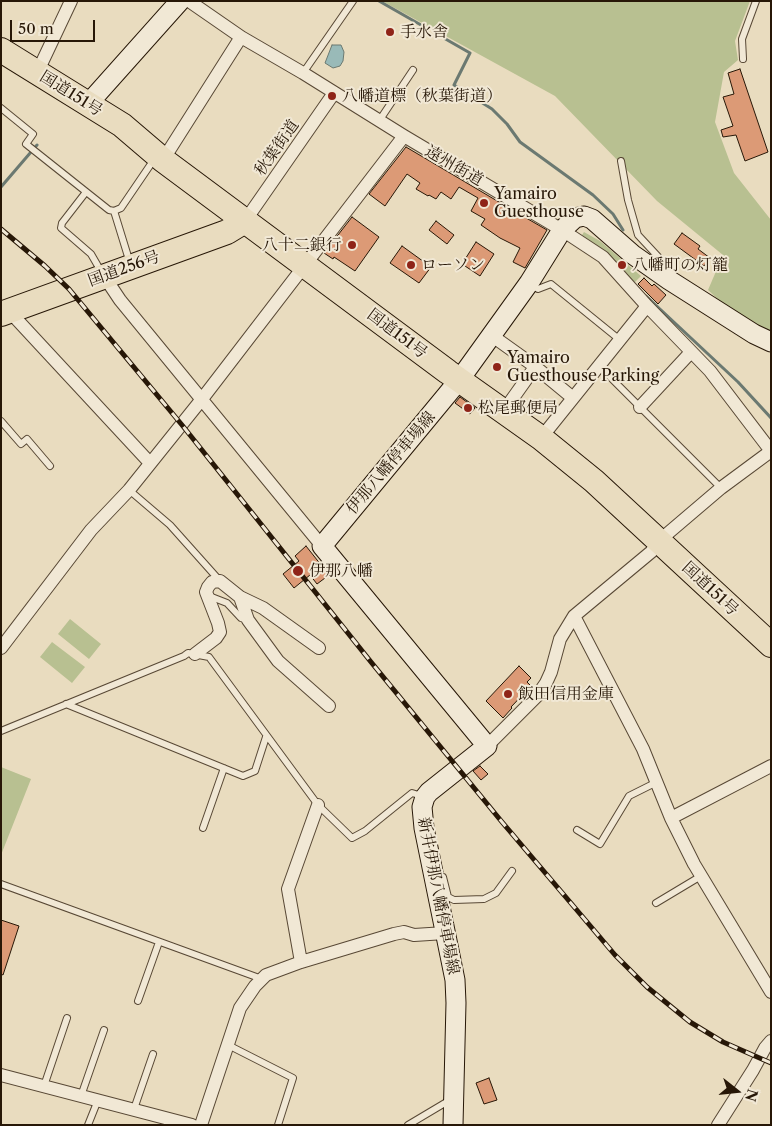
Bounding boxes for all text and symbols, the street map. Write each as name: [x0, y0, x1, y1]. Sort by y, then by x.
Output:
scale bar: [12, 10, 98, 42]
text: 50 m: [18, 19, 54, 38]
place label: 手水舎: [400, 22, 448, 42]
marker: 手水舎: [384, 26, 396, 38]
street label: 国道151号: [36, 67, 106, 121]
place label: 八幡道標（秋葉街道）: [342, 86, 502, 106]
marker: 八幡道標（秋葉街道）: [326, 90, 338, 102]
street label: 秋葉街道: [251, 116, 303, 180]
street label: 遠州街道: [421, 142, 487, 190]
place label: Yamairo Guesthouse: [494, 184, 584, 222]
marker: Yamairo Guesthouse: [478, 197, 490, 209]
place label: 八十二銀行: [262, 235, 342, 255]
marker: 八十二銀行: [346, 239, 358, 251]
street label: 国道256号: [85, 247, 163, 291]
place label: ローソン: [421, 255, 485, 275]
place label: 八幡町の灯籠: [632, 255, 728, 275]
marker: ローソン: [405, 259, 417, 271]
marker: 八幡町の灯籠: [616, 259, 628, 271]
street label: 国道151号: [363, 305, 431, 363]
place label: Yamairo Guesthouse Parking: [507, 348, 659, 386]
marker: Yamairo Guesthouse Parking: [491, 361, 503, 373]
place label: 松尾郵便局: [478, 398, 558, 418]
marker: 松尾郵便局: [462, 402, 474, 414]
street label: 伊那八幡停車場線: [343, 408, 439, 518]
street label: 国道151号: [678, 558, 742, 620]
place label: 伊那八幡: [309, 561, 373, 581]
marker: 伊那八幡: [291, 564, 305, 578]
place label: 飯田信用金庫: [518, 684, 614, 704]
marker: 飯田信用金庫: [502, 688, 514, 700]
street label: 新井伊那八幡停車場線: [413, 816, 463, 976]
north arrow: [712, 1066, 762, 1116]
text: N: [741, 1087, 762, 1103]

